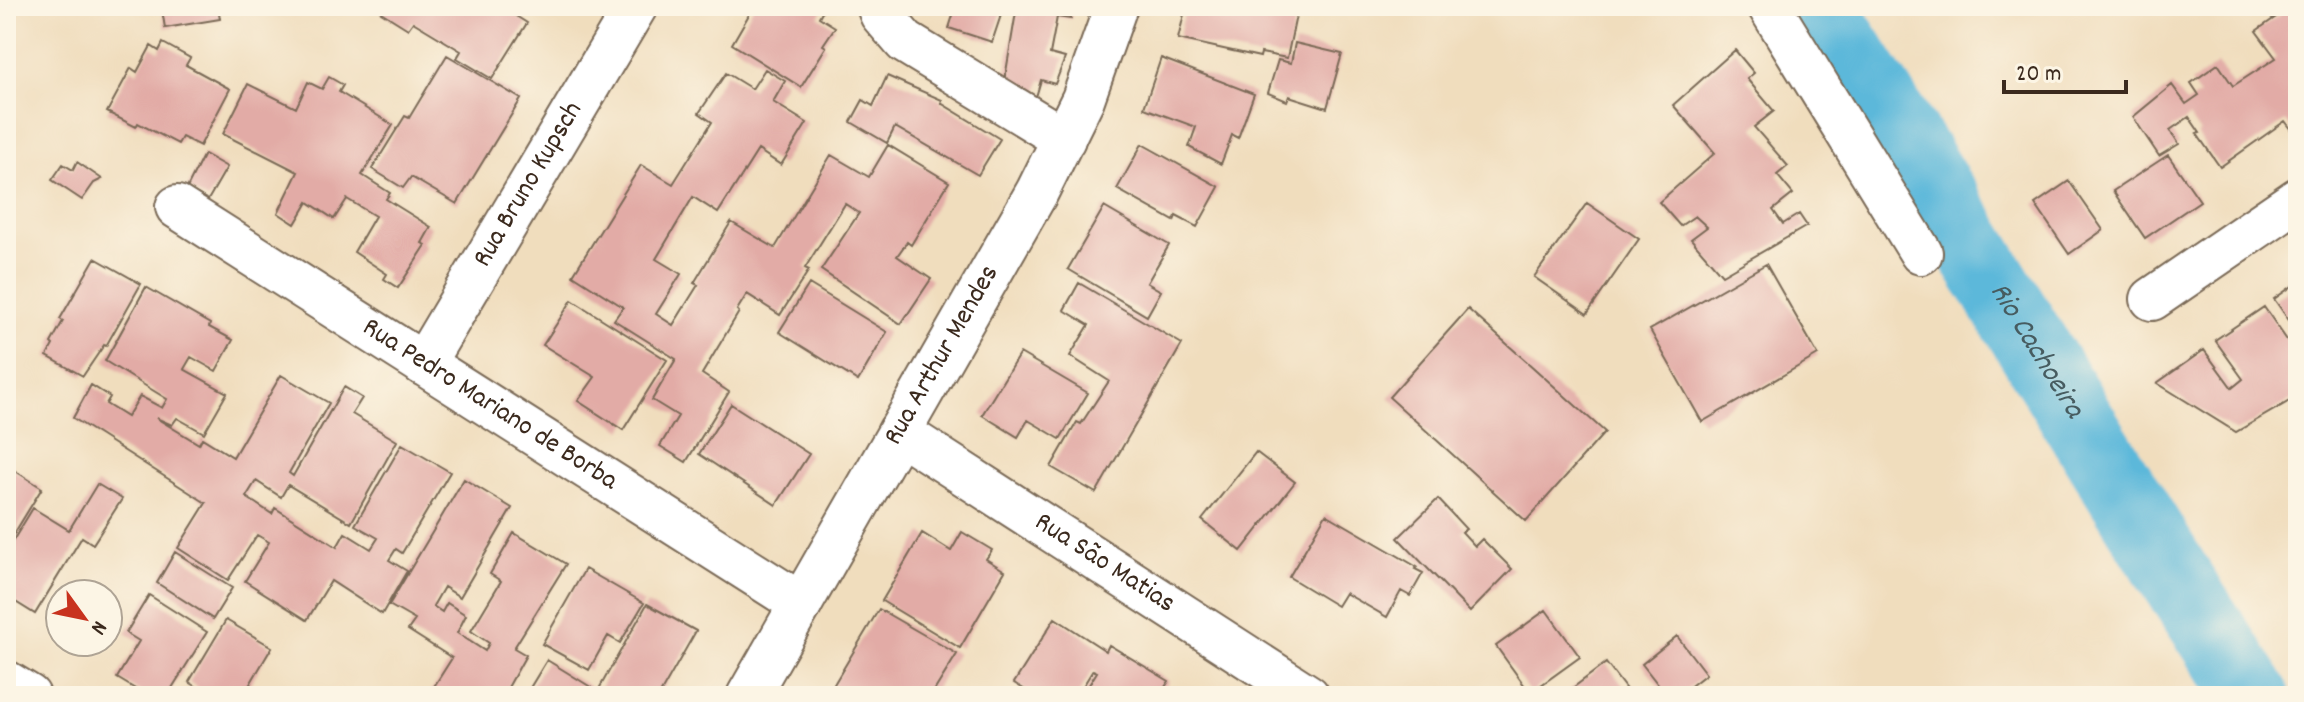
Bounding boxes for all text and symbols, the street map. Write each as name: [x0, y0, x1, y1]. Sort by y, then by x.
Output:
scale bar: [2004, 44, 2126, 94]
text: 20 m: [2016, 58, 2062, 92]
street label: Rua Bruno Kupsch: [464, 95, 594, 276]
street label: Rua Arthur Mendes: [875, 258, 1011, 453]
water label: Rio Cachoeira: [1977, 275, 2095, 429]
street label: Rua Pedro Mariano de Borba: [354, 309, 626, 502]
street label: Rua São Matias: [1026, 504, 1182, 625]
north arrow: [44, 578, 124, 658]
text: N: [82, 614, 114, 640]

